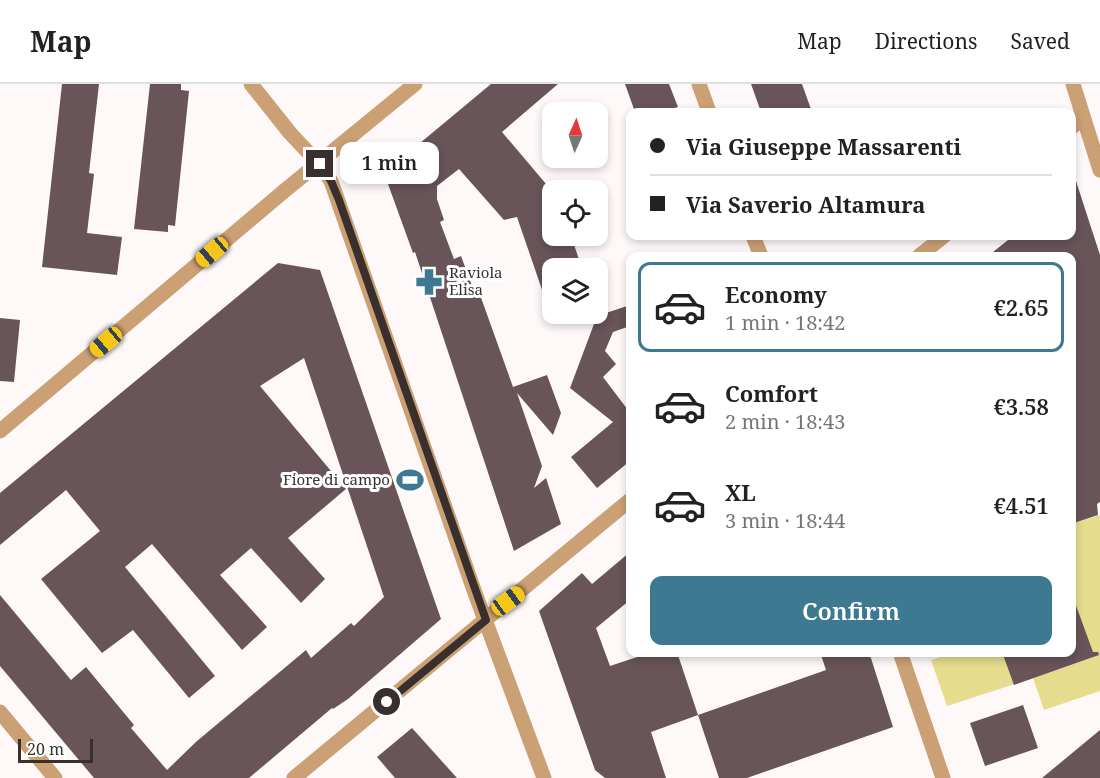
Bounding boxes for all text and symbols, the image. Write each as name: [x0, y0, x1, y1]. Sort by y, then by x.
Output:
text: Map: [30, 22, 92, 60]
text: Map: [797, 27, 842, 55]
text: Directions: [875, 27, 977, 55]
text: Saved: [1010, 27, 1070, 55]
north arrow: [542, 102, 608, 168]
map controls: [542, 102, 608, 324]
text: Via Giuseppe Massarenti: [686, 131, 961, 161]
callout: 1 min: [341, 143, 440, 185]
text: 1 min: [362, 149, 417, 176]
route end: [306, 150, 333, 177]
button: locate: [542, 180, 608, 246]
text: Via Saverio Altamura: [686, 189, 925, 219]
car: [192, 234, 232, 270]
button: layers: [542, 258, 608, 324]
place label: Raviola Elisa: [449, 262, 503, 299]
pharmacy icon: Raviola Elisa: [414, 267, 444, 297]
text: Economy: [725, 279, 827, 309]
icon: car: [653, 280, 707, 334]
text: €2.65: [993, 292, 1049, 322]
text: 1 min · 18:42: [725, 309, 845, 336]
car: [86, 324, 126, 360]
text: Comfort: [725, 378, 818, 408]
icon: car: [653, 379, 707, 433]
text: €3.58: [993, 391, 1049, 421]
text: 2 min · 18:43: [725, 408, 845, 435]
sports icon: Fiore di campo: [395, 465, 425, 495]
place label: Fiore di campo: [283, 469, 390, 489]
text: XL: [725, 477, 756, 507]
icon: car: [653, 478, 707, 532]
text: €4.51: [993, 490, 1049, 520]
text: 3 min · 18:44: [725, 507, 845, 534]
button: Confirm: [650, 576, 1052, 645]
car: [488, 583, 528, 619]
route start: [373, 688, 400, 715]
scale bar: [18, 736, 93, 764]
text: 20 m: [27, 738, 64, 760]

